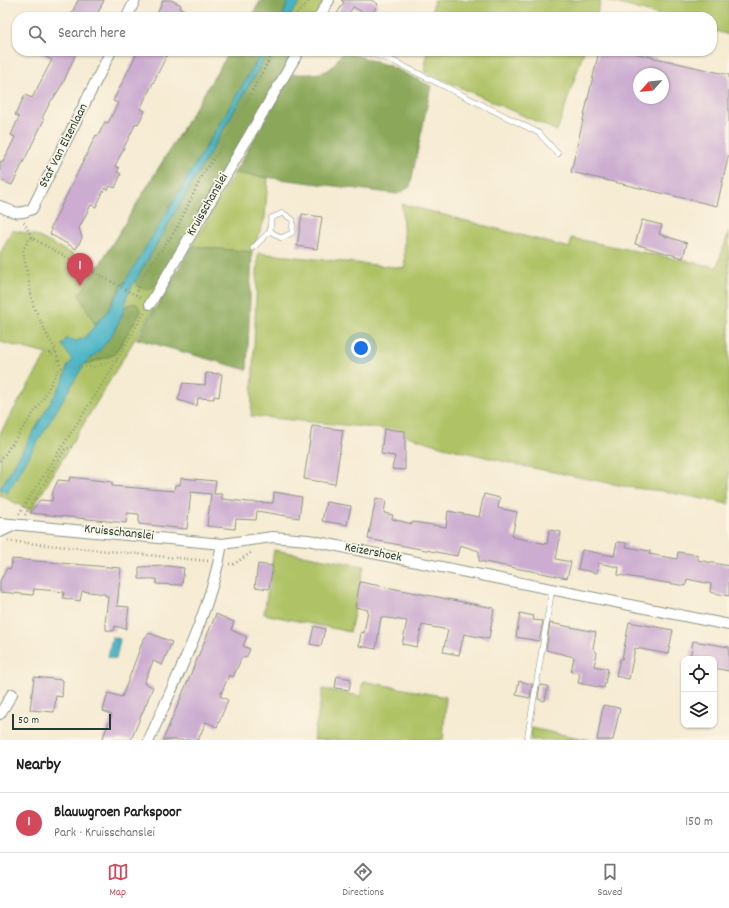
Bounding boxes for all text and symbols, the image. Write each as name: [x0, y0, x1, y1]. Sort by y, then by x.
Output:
search box: [12, 12, 717, 56]
icon: search: [26, 23, 48, 45]
text: Search here: [58, 23, 126, 45]
north arrow: [633, 68, 669, 104]
street label: Staf Van Elzenlaan: [35, 100, 93, 192]
street label: Kruisschanslei: [182, 170, 234, 240]
pin: 1: [67, 253, 93, 286]
your location: [351, 338, 371, 358]
street label: Kruisschanslei: [83, 520, 155, 546]
street label: Keizershoek: [343, 538, 403, 568]
map controls: [681, 656, 717, 728]
button: locate: [681, 656, 717, 692]
button: layers: [681, 692, 717, 728]
scale bar: [12, 712, 111, 731]
text: 50 m: [18, 713, 39, 729]
text: Nearby: [16, 754, 60, 778]
text: Blauwgroen Parkspoor: [54, 802, 181, 824]
text: 1: [28, 813, 30, 832]
text: 150 m: [685, 813, 713, 832]
text: Park · Kruisschanslei: [54, 824, 155, 843]
tab: Map: [107, 861, 129, 901]
tab: Directions: [342, 861, 384, 901]
tab: Saved: [598, 861, 622, 901]

